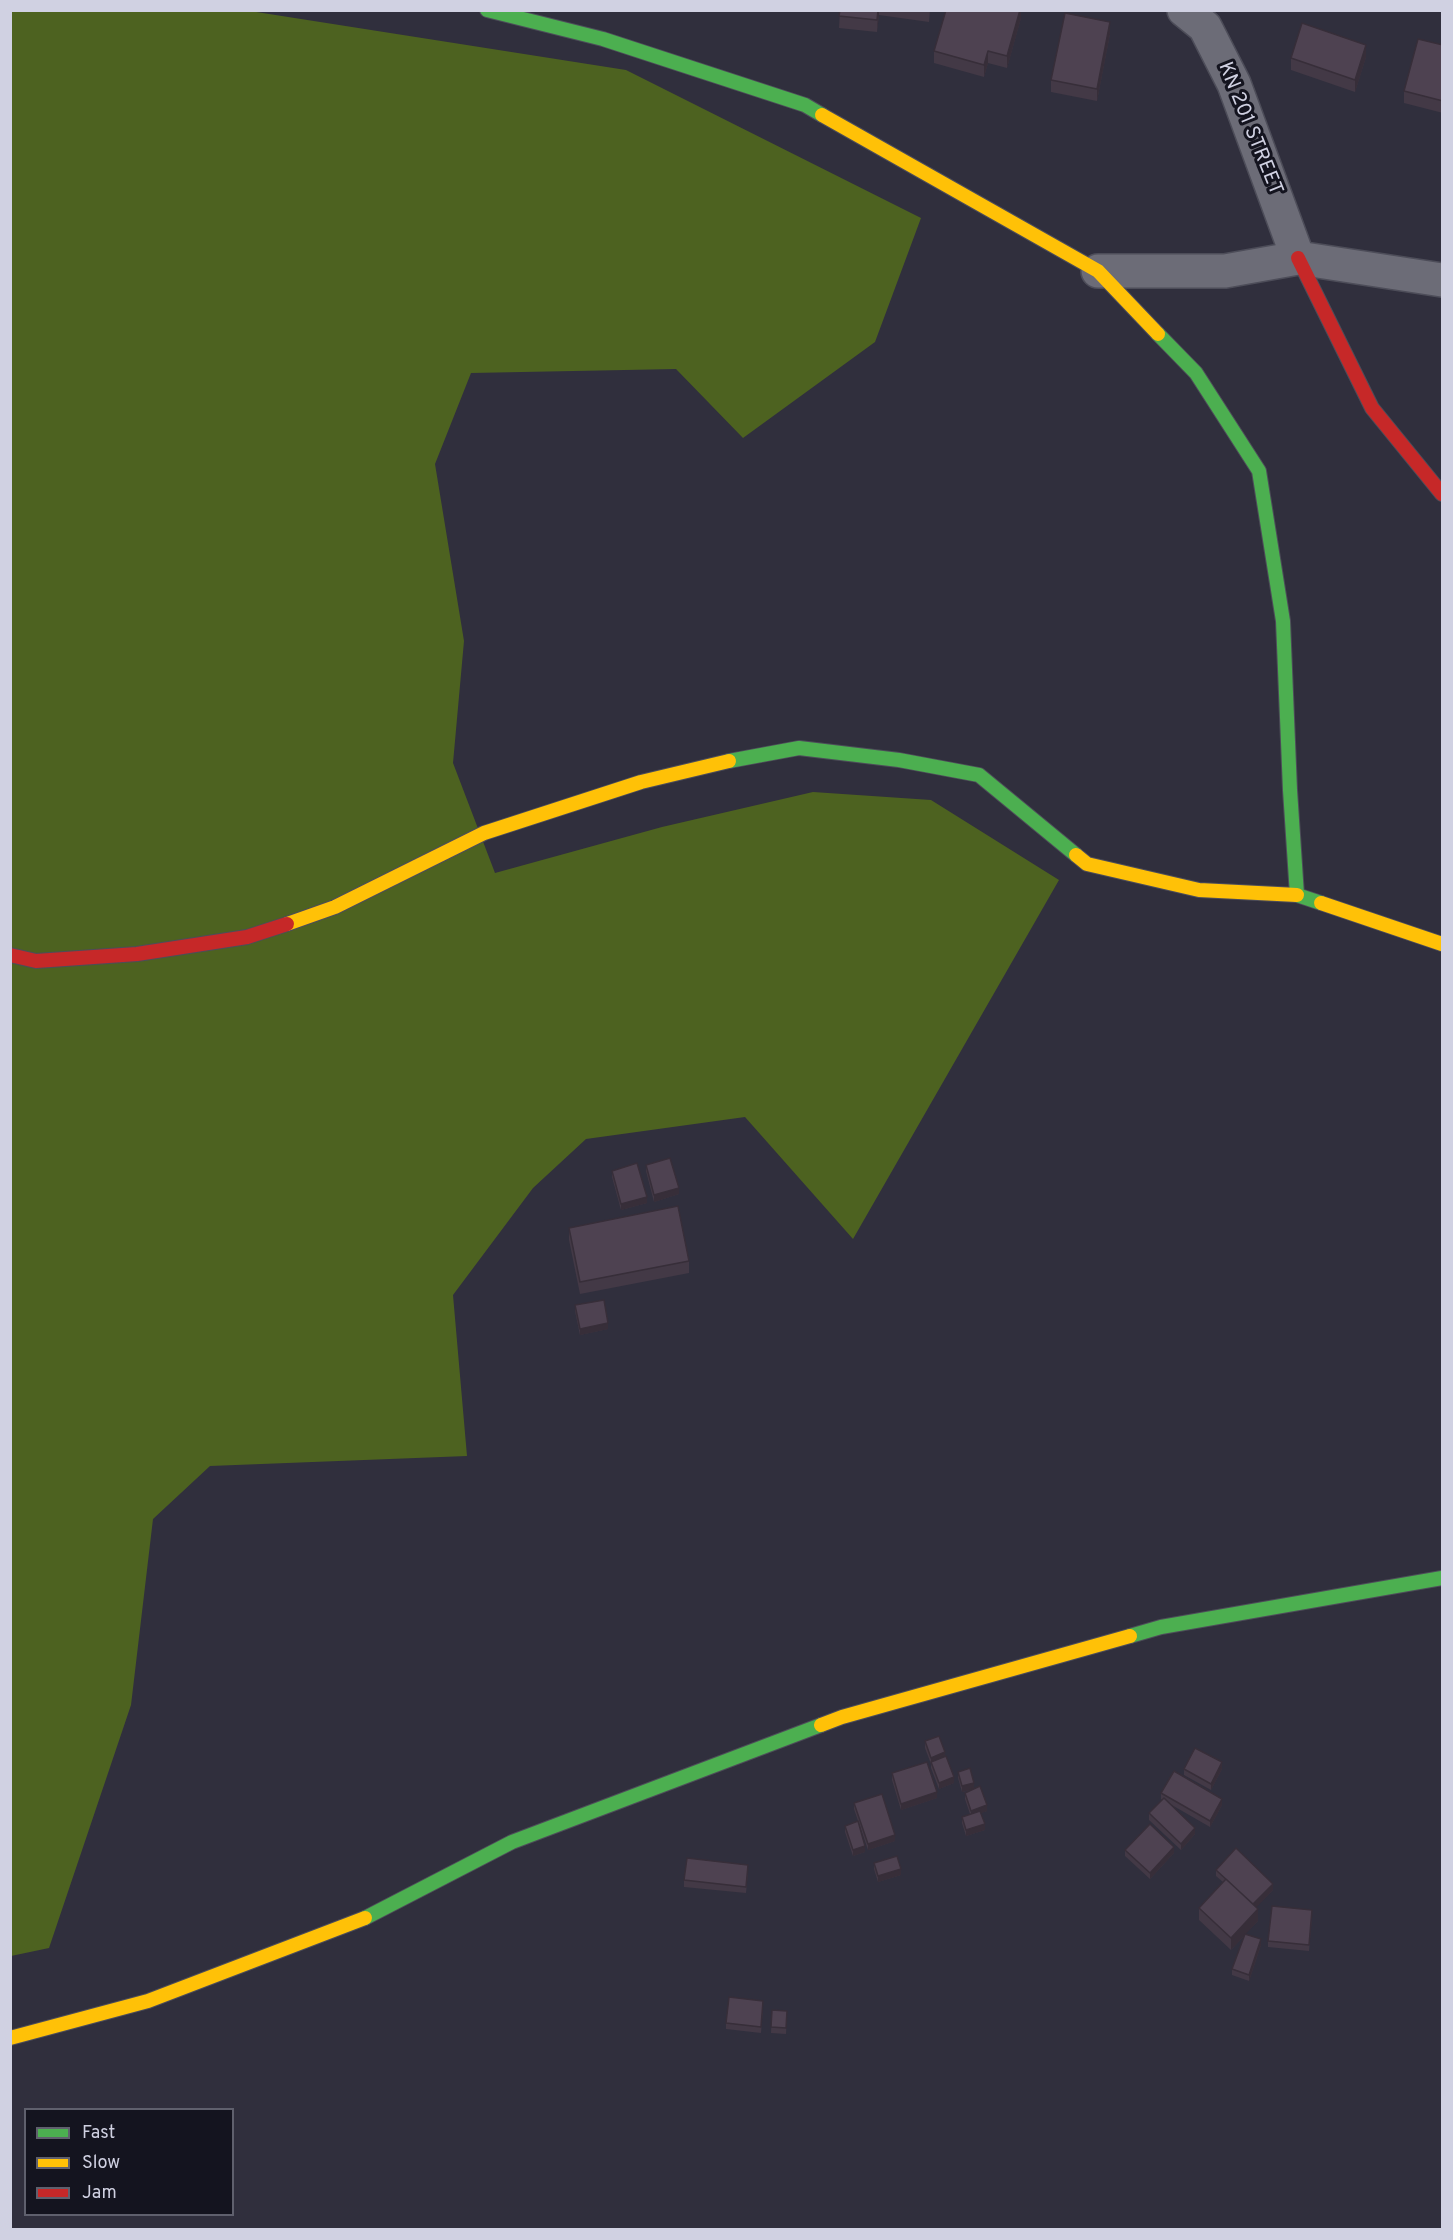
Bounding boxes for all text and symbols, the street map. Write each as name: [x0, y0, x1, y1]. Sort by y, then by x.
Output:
street label: KN 201 STREET: [1211, 59, 1287, 199]
legend: [24, 2108, 234, 2216]
text: Fast: [82, 2122, 115, 2145]
text: Slow: [82, 2152, 120, 2175]
text: Jam: [82, 2182, 117, 2205]

